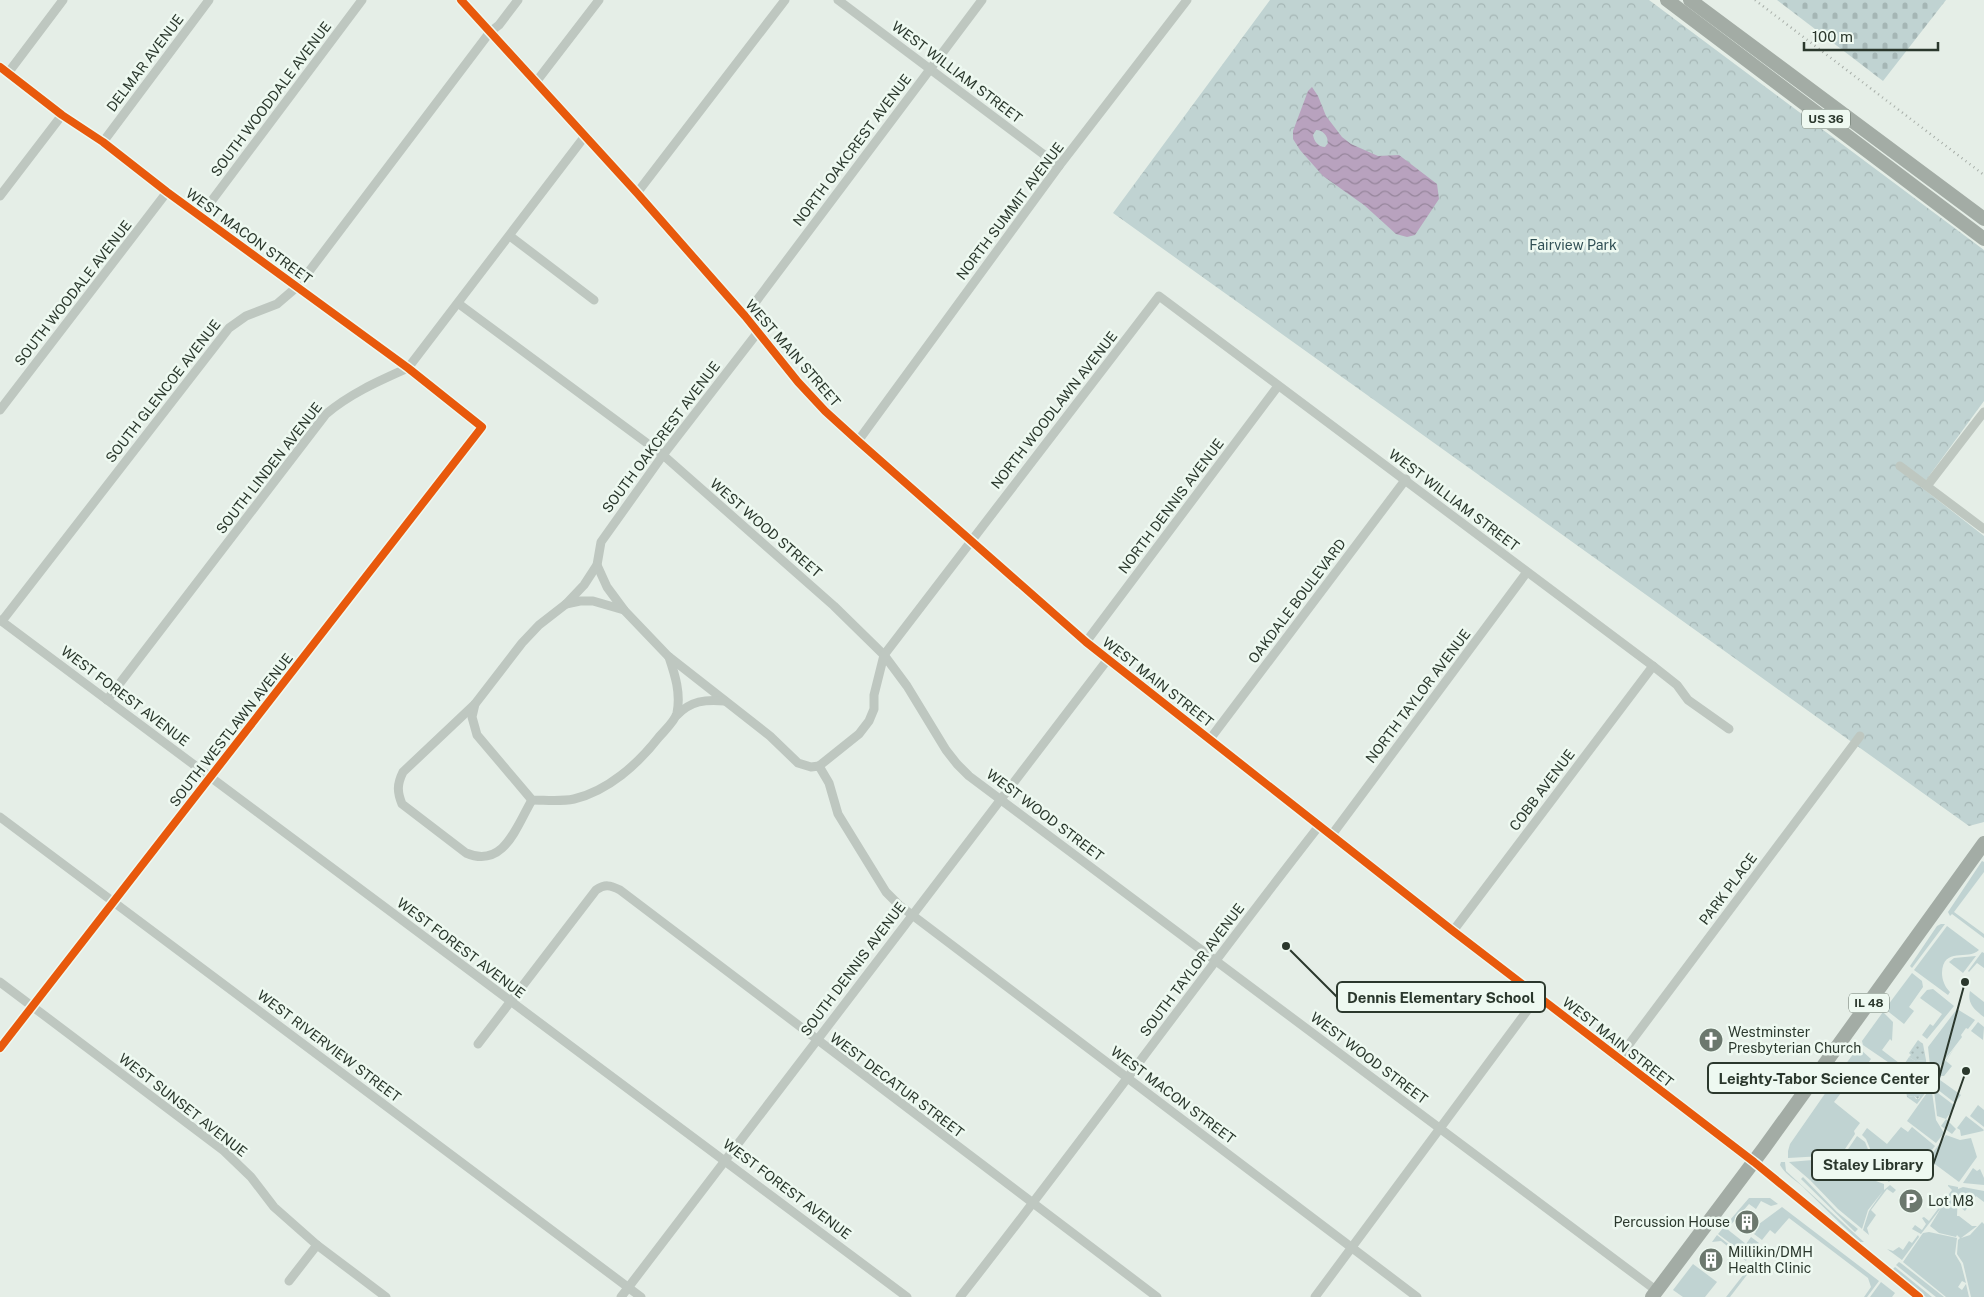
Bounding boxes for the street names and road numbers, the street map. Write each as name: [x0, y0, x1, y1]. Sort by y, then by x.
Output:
street label: DELMAR AVENUE: [103, 11, 187, 115]
street label: WEST WILLIAM STREET: [889, 18, 1025, 126]
street label: SOUTH WOODDALE AVENUE: [208, 19, 334, 179]
street label: NORTH OAKCREST AVENUE: [790, 71, 914, 229]
road number: US 36: [1802, 110, 1850, 128]
street label: NORTH SUMMIT AVENUE: [953, 139, 1067, 283]
street label: WEST MACON STREET: [183, 185, 315, 287]
street label: SOUTH WOODALE AVENUE: [11, 217, 135, 369]
street label: WEST MAIN STREET: [742, 296, 844, 410]
street label: SOUTH GLENCOE AVENUE: [102, 316, 224, 466]
street label: NORTH WOODLAWN AVENUE: [988, 328, 1120, 492]
street label: SOUTH OAKCREST AVENUE: [599, 358, 723, 516]
street label: SOUTH LINDEN AVENUE: [213, 399, 325, 537]
street label: NORTH DENNIS AVENUE: [1115, 436, 1227, 576]
street label: WEST WILLIAM STREET: [1386, 446, 1522, 554]
street label: WEST WOOD STREET: [707, 475, 825, 581]
street label: OAKDALE BOULEVARD: [1245, 536, 1349, 666]
street label: NORTH TAYLOR AVENUE: [1362, 626, 1474, 766]
street label: WEST MAIN STREET: [1099, 634, 1217, 730]
street label: WEST FOREST AVENUE: [58, 643, 192, 749]
street label: SOUTH WESTLAWN AVENUE: [166, 650, 296, 810]
street label: COBB AVENUE: [1506, 746, 1578, 834]
street label: WEST WOOD STREET: [983, 766, 1107, 864]
street label: PARK PLACE: [1696, 850, 1760, 928]
street label: WEST FOREST AVENUE: [394, 895, 528, 1001]
street label: SOUTH DENNIS AVENUE: [797, 899, 909, 1039]
street label: SOUTH TAYLOR AVENUE: [1137, 900, 1247, 1040]
street label: WEST RIVERVIEW STREET: [254, 987, 404, 1105]
street label: WEST MAIN STREET: [1559, 994, 1677, 1090]
road number: IL 48: [1849, 994, 1889, 1012]
street label: WEST WOOD STREET: [1307, 1009, 1431, 1107]
street label: WEST DECATUR STREET: [827, 1029, 967, 1141]
street label: WEST MACON STREET: [1108, 1043, 1238, 1147]
street label: WEST SUNSET AVENUE: [116, 1050, 250, 1160]
street label: WEST FOREST AVENUE: [720, 1136, 854, 1242]

